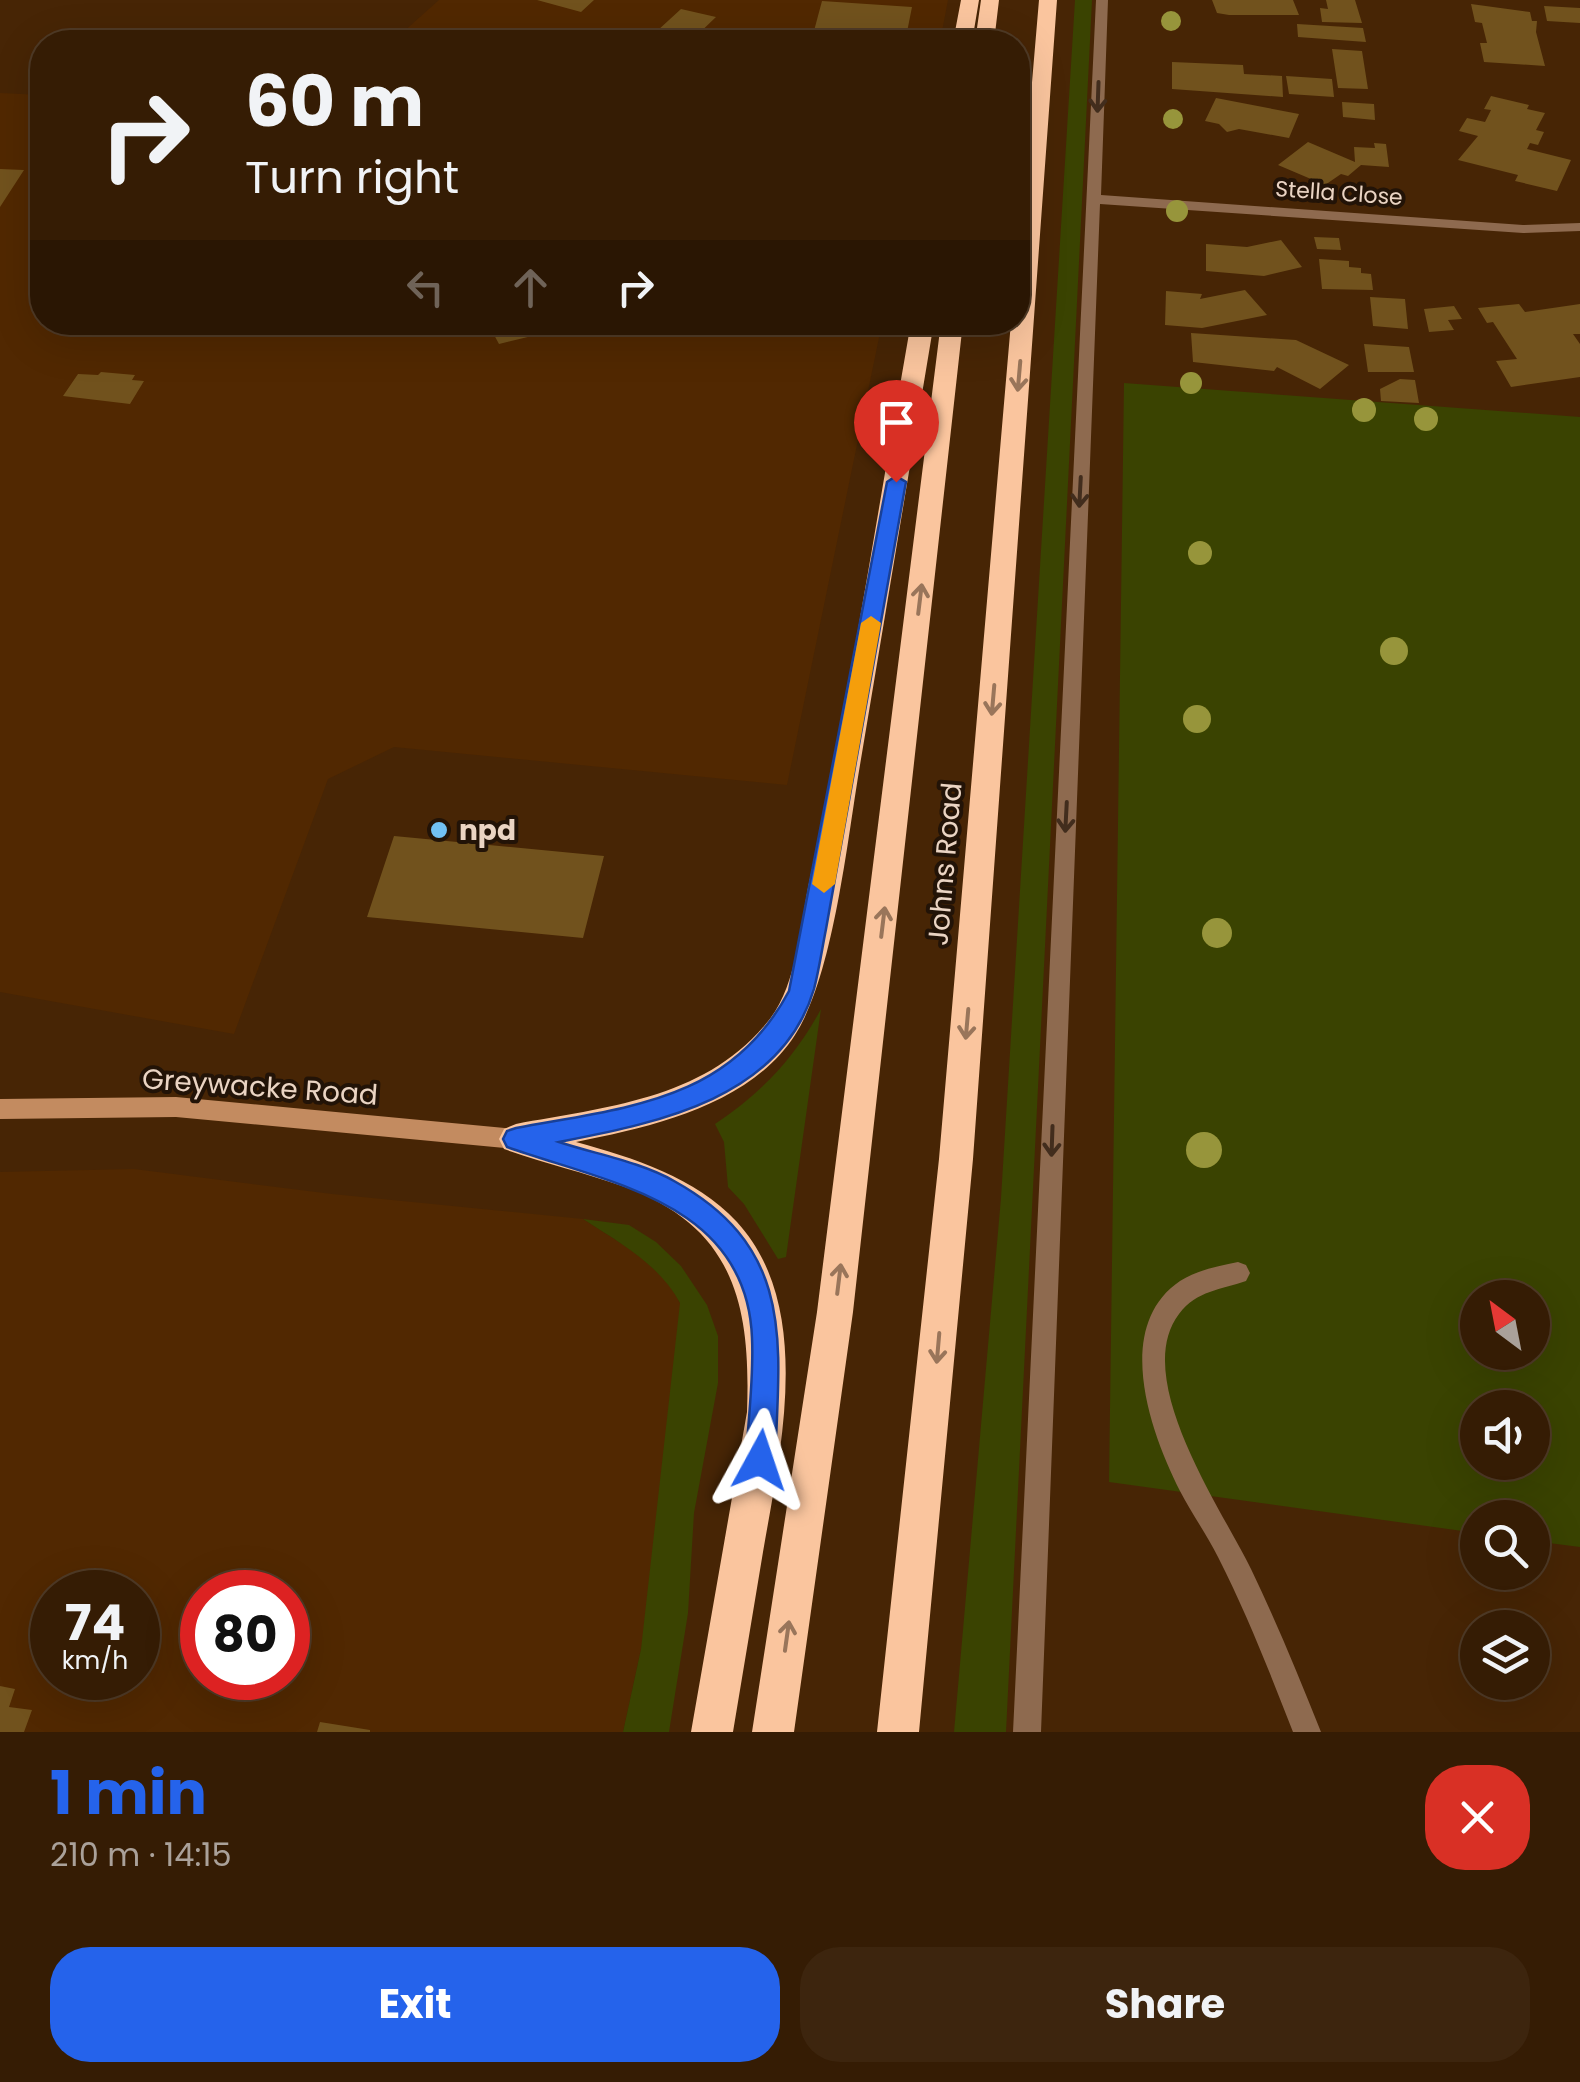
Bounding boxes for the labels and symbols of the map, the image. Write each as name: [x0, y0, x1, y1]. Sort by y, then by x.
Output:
one-way arrow: [1088, 81, 1107, 113]
street label: Stella Close: [1274, 173, 1404, 213]
one-way arrow: [1009, 360, 1028, 392]
pin: [854, 380, 939, 483]
one-way arrow: [1070, 476, 1089, 508]
one-way arrow: [911, 584, 930, 616]
one-way arrow: [983, 684, 1002, 716]
street label: Johns Road: [918, 781, 972, 947]
one-way arrow: [1056, 800, 1075, 832]
place label: npd: [459, 811, 516, 850]
marker: npd: [428, 819, 450, 841]
one-way arrow: [874, 906, 893, 939]
one-way arrow: [957, 1008, 976, 1040]
street label: Greywacke Road: [141, 1059, 379, 1115]
one-way arrow: [1042, 1125, 1061, 1157]
one-way arrow: [830, 1264, 849, 1296]
north arrow: [1460, 1280, 1550, 1370]
one-way arrow: [928, 1331, 947, 1364]
position arrow: [708, 1408, 812, 1512]
speed limit sign: 80: [180, 1570, 310, 1700]
one-way arrow: [779, 1620, 797, 1652]

